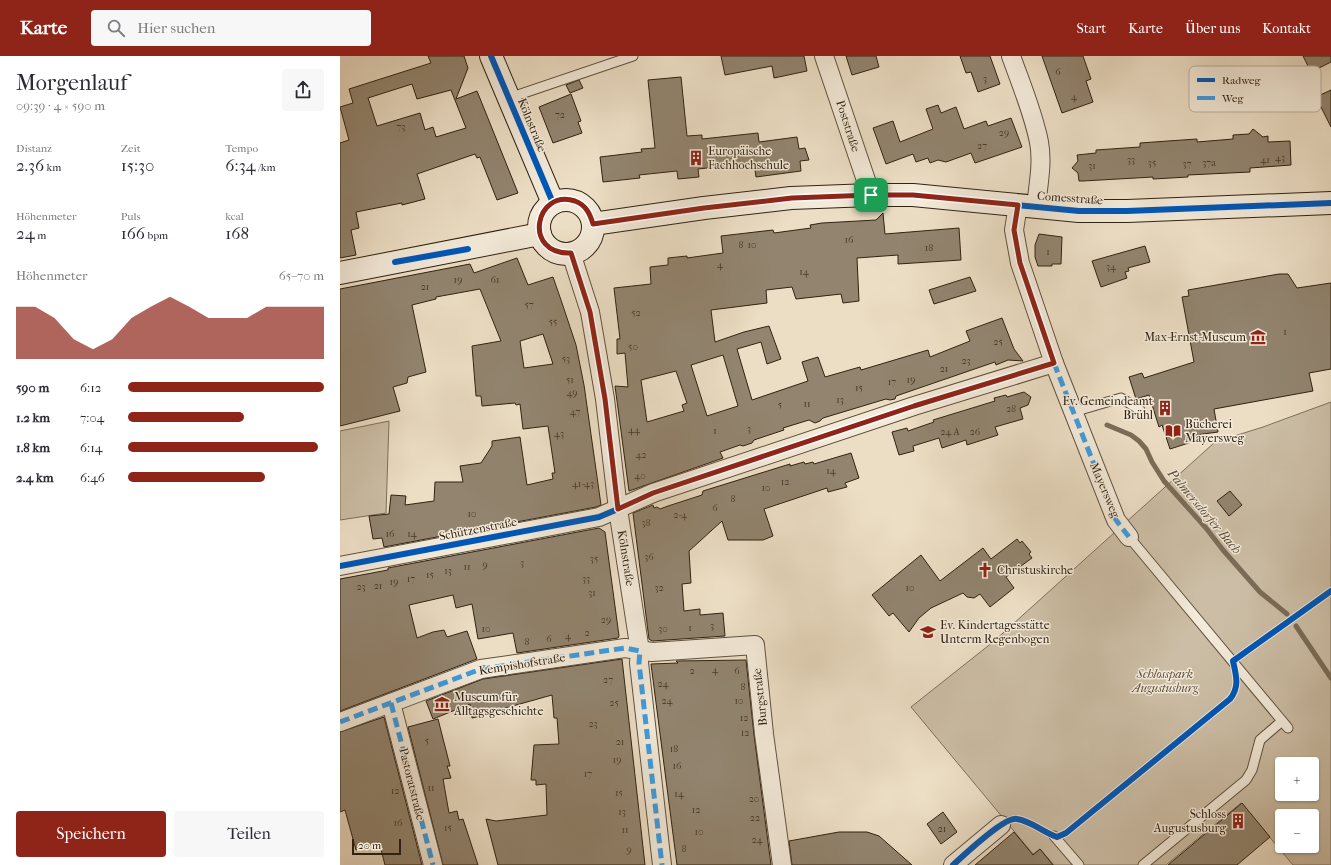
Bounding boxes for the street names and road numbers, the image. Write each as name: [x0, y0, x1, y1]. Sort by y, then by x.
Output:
street label: Kölnstraße: [515, 96, 549, 154]
street label: Poststraße: [833, 98, 863, 154]
street label: Comesstraße: [1036, 189, 1104, 207]
street label: Mayersweg: [1087, 460, 1123, 520]
street label: Schützenstraße: [438, 515, 518, 543]
street label: Kölnstraße: [615, 529, 637, 587]
street label: Kempishofstraße: [478, 650, 566, 678]
street label: Burgstraße: [750, 667, 770, 727]
street label: Pastoratstraße: [396, 746, 428, 822]

